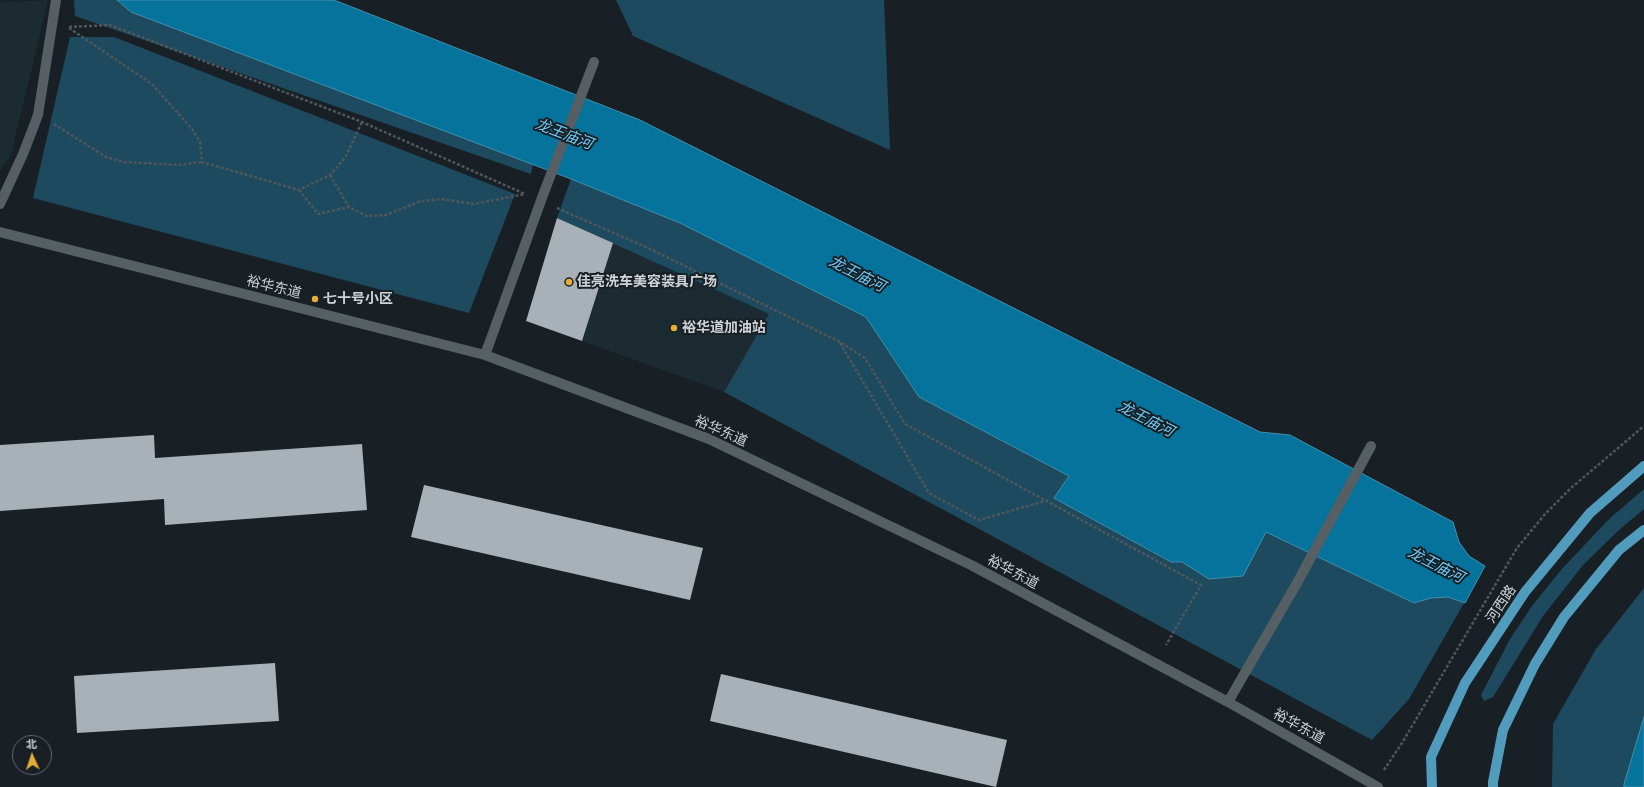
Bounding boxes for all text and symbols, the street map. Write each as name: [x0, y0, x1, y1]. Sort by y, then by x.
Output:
water label: 龙王庙河: [533, 115, 595, 153]
water label: 龙王庙河: [826, 252, 888, 296]
street label: 裕华东道: [245, 272, 303, 302]
place label: 佳亮洗车美容装具广场: [577, 274, 717, 290]
marker: 佳亮洗车美容装具广场: [564, 277, 574, 287]
place label: 七十号小区: [323, 291, 393, 307]
marker: 七十号小区: [310, 294, 320, 304]
place label: 裕华道加油站: [682, 320, 766, 336]
marker: 裕华道加油站: [669, 323, 679, 333]
water label: 龙王庙河: [1115, 397, 1177, 441]
street label: 裕华东道: [692, 412, 750, 450]
water label: 龙王庙河: [1405, 543, 1467, 587]
street label: 裕华东道: [984, 551, 1042, 593]
street label: 河西路: [1482, 582, 1520, 626]
street label: 裕华东道: [1270, 705, 1328, 747]
north arrow: [12, 735, 52, 775]
text: 北: [26, 737, 37, 750]

